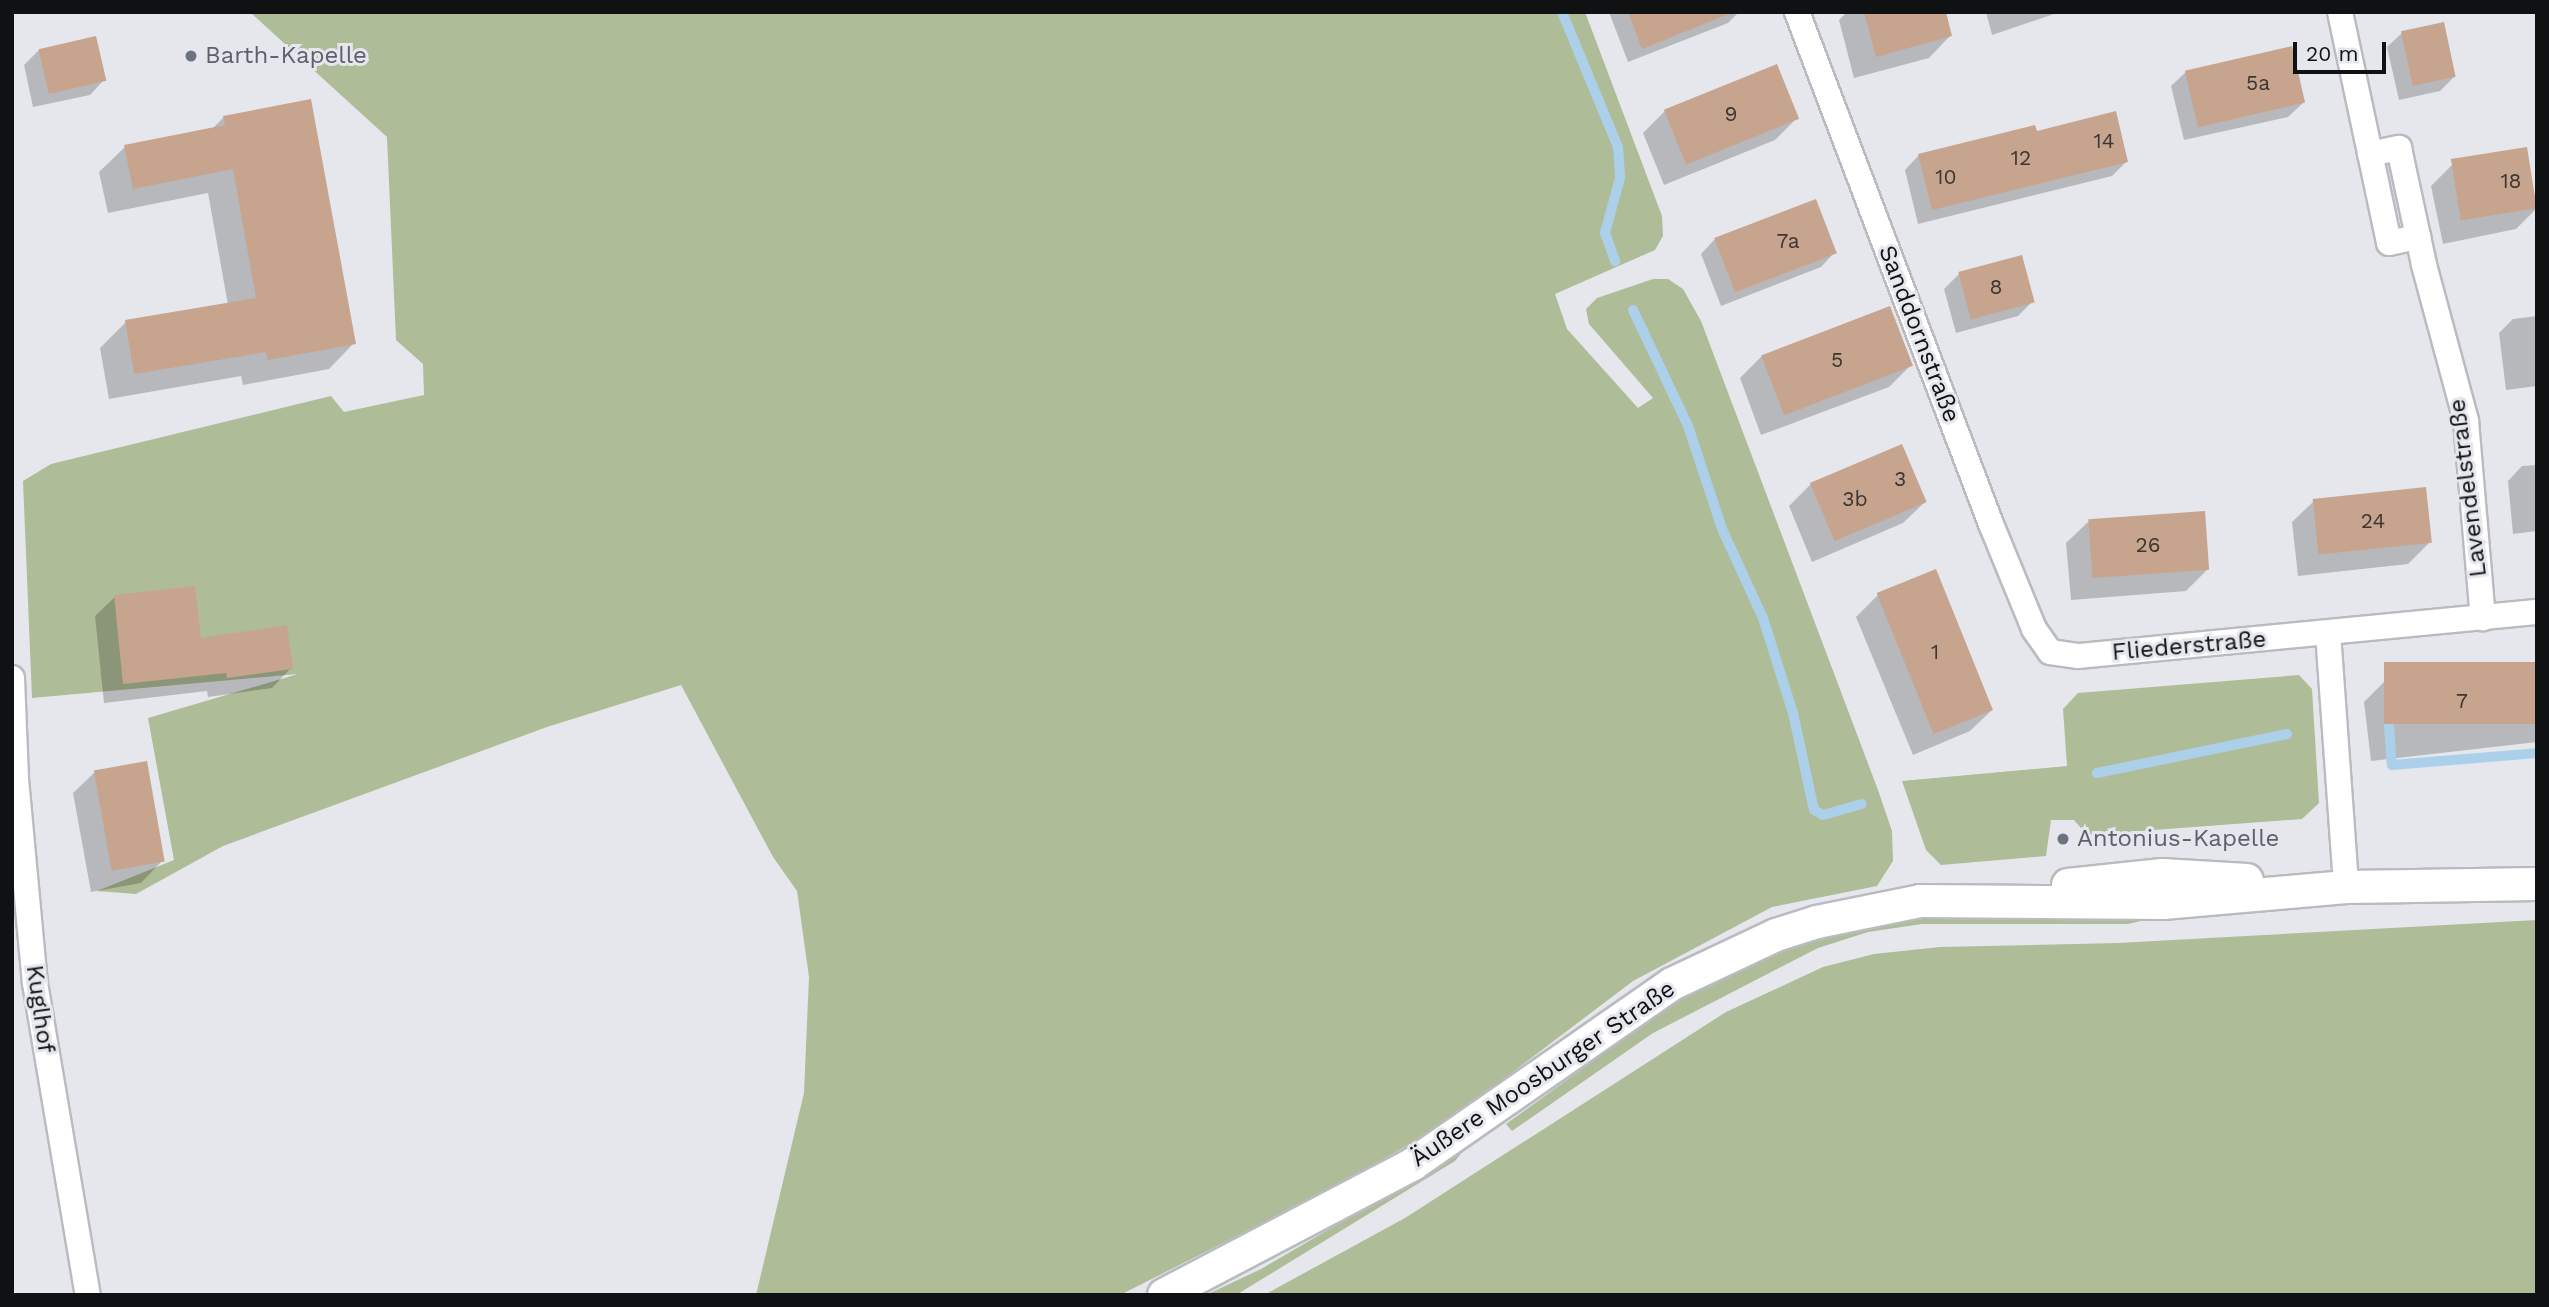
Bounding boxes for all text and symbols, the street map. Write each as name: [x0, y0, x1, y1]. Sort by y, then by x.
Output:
scale bar: [2297, 28, 2390, 72]
text: 20 m: [2306, 41, 2358, 66]
place label: Barth-Kapelle: [205, 42, 367, 70]
marker: Barth-Kapelle: [183, 48, 199, 64]
house number: 5a: [2246, 70, 2270, 96]
house number: 9: [1725, 101, 1737, 127]
house number: 14: [2093, 128, 2115, 154]
house number: 12: [2011, 145, 2031, 171]
house number: 10: [1935, 164, 1957, 190]
house number: 18: [2500, 168, 2522, 194]
house number: 7a: [1776, 228, 1800, 254]
street label: Sanddornstraße: [1872, 241, 1966, 427]
house number: 8: [1990, 274, 2002, 300]
house number: 5: [1831, 347, 1843, 373]
street label: Lavendelstraße: [2443, 397, 2493, 579]
house number: 3: [1894, 466, 1906, 492]
house number: 3b: [1842, 486, 1868, 512]
house number: 24: [2361, 508, 2385, 534]
house number: 26: [2135, 532, 2161, 558]
street label: Fliederstraße: [2111, 625, 2267, 667]
house number: 1: [1931, 639, 1939, 665]
house number: 7: [2456, 688, 2468, 714]
place label: Antonius-Kapelle: [2077, 825, 2279, 853]
marker: Antonius-Kapelle: [2055, 831, 2071, 847]
street label: Kuglhof: [20, 963, 60, 1055]
street label: Äußere Moosburger Straße: [1405, 975, 1681, 1173]

